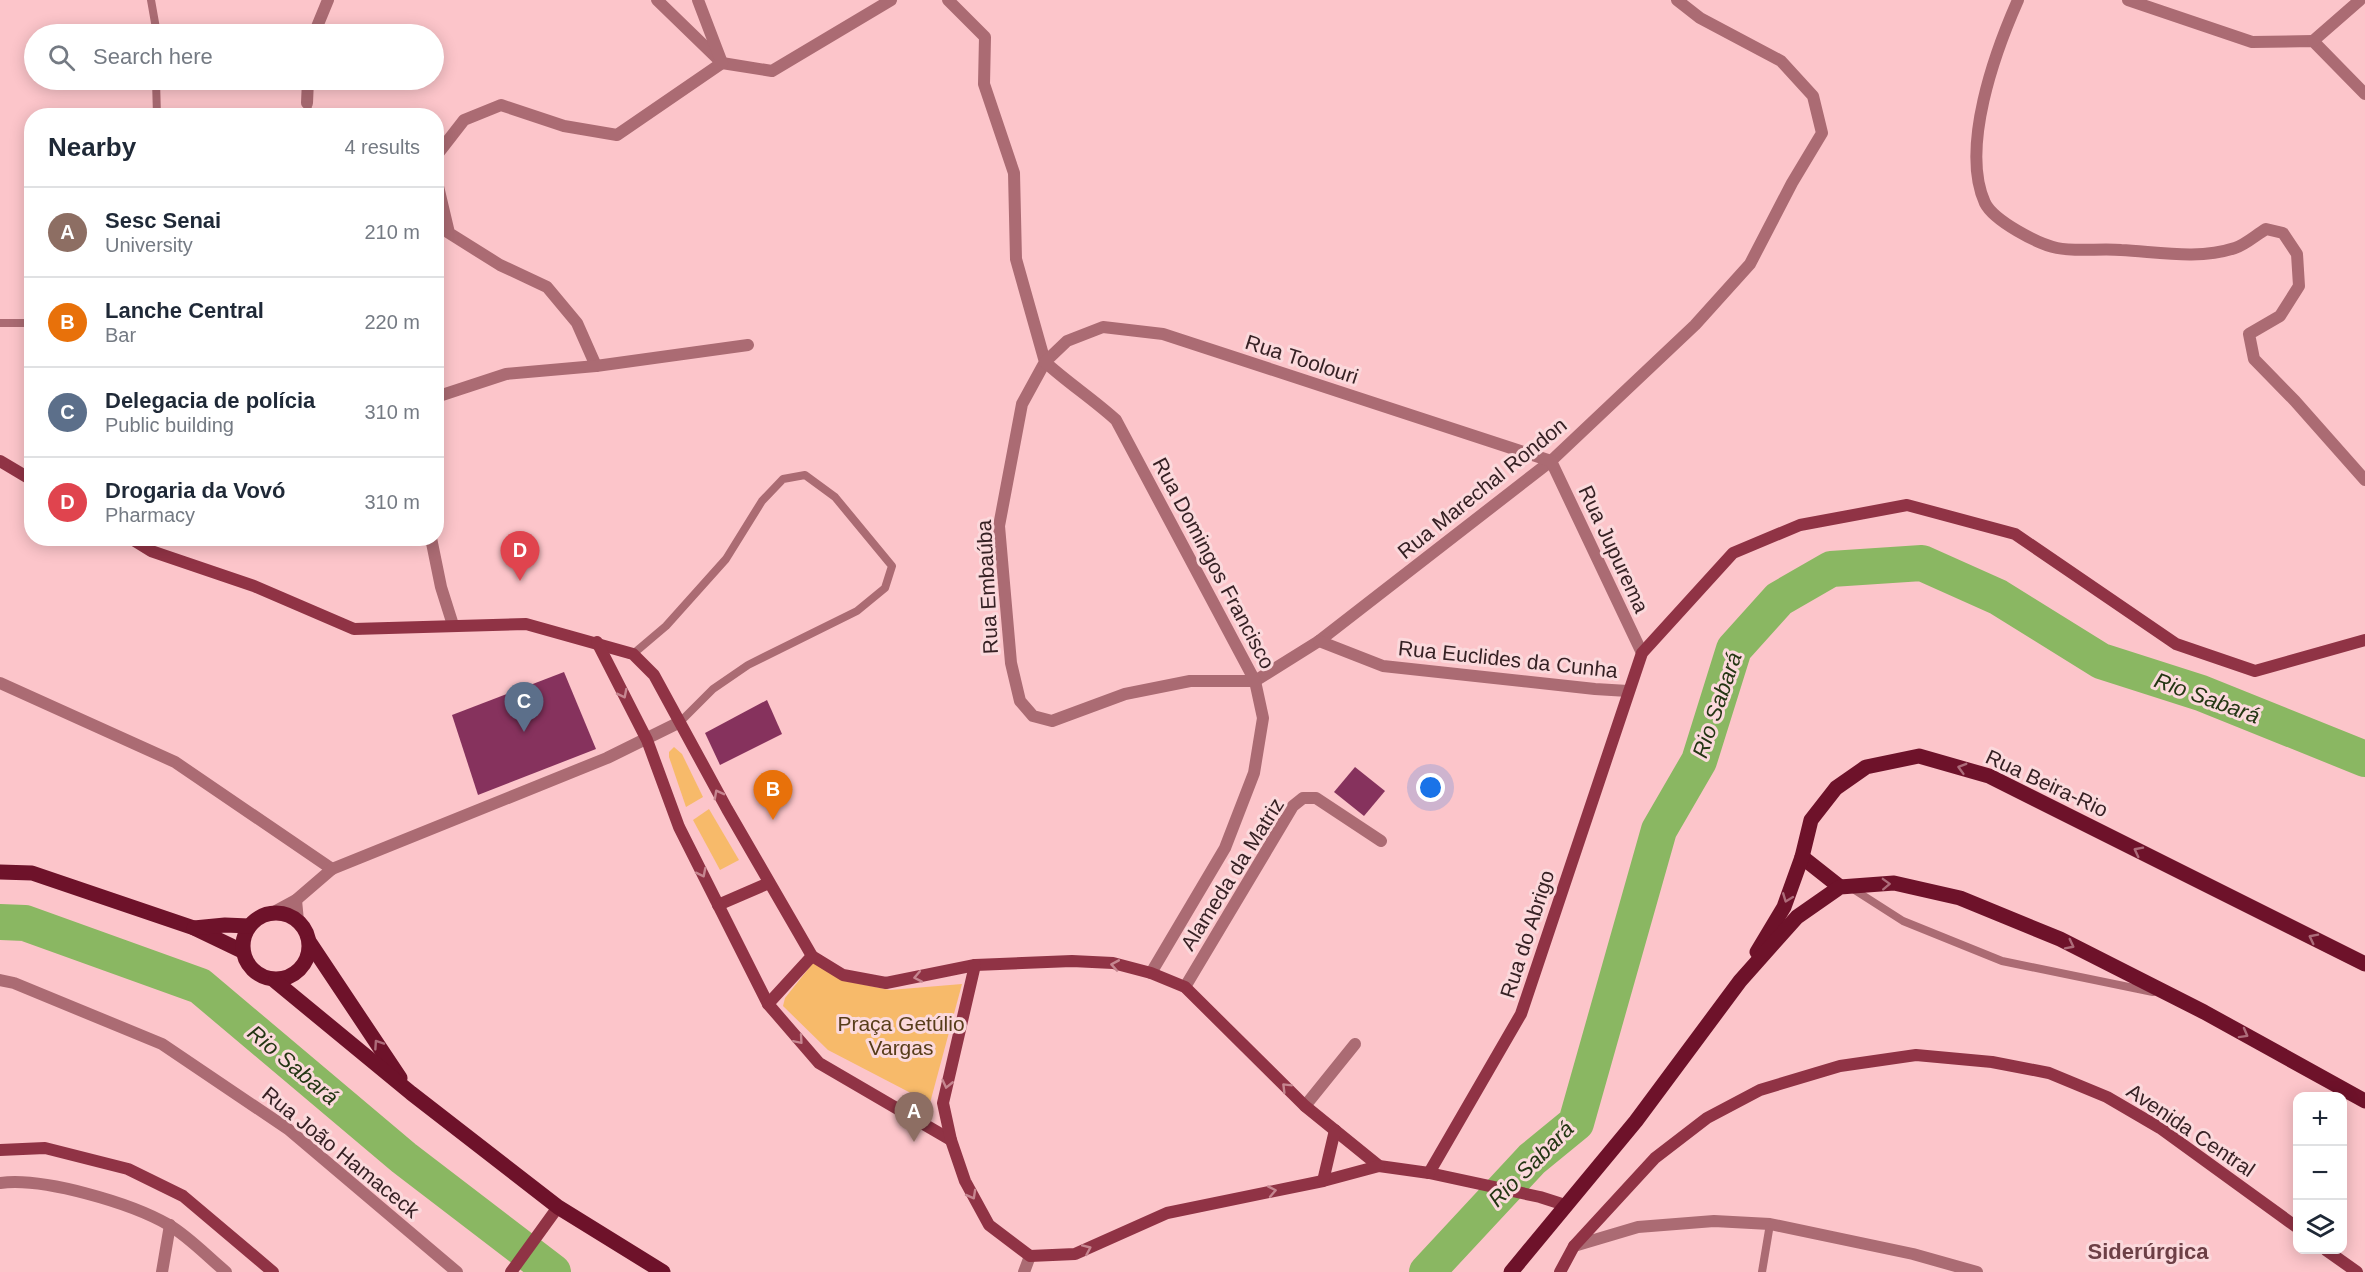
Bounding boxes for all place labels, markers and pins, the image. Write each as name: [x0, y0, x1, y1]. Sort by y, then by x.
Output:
pin: D: [500, 532, 540, 581]
pin: C: [504, 682, 544, 732]
pin: B: [754, 770, 792, 820]
pin: A: [894, 1092, 934, 1142]

